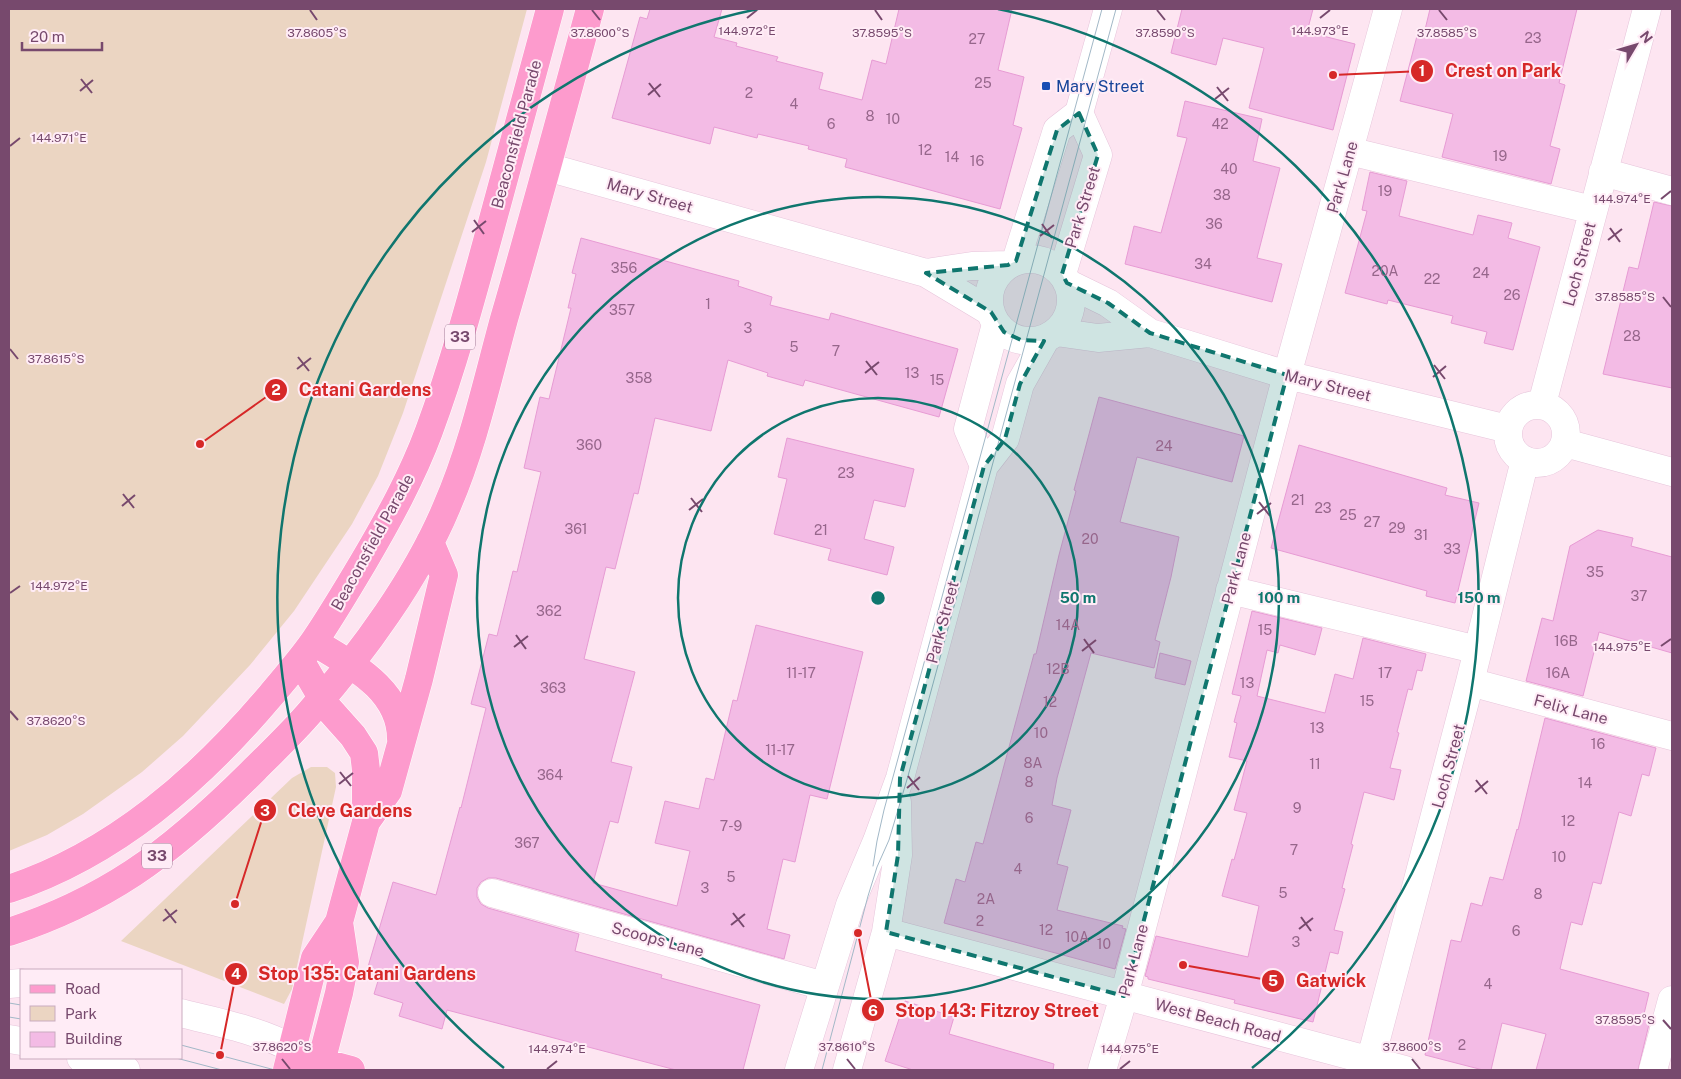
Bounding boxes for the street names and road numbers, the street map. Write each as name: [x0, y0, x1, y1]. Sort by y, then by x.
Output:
street label: Beaconsfield Parade: [488, 58, 545, 210]
street label: Park Lane: [1323, 139, 1362, 215]
street label: Park Street: [1061, 164, 1104, 250]
street label: Mary Street: [605, 174, 695, 217]
street label: Loch Street: [1559, 220, 1600, 308]
road number: 33: [445, 324, 475, 350]
street label: Mary Street: [1283, 366, 1373, 405]
street label: Beaconsfield Parade: [327, 471, 418, 614]
street label: Park Lane: [1218, 530, 1255, 606]
street label: Park Street: [922, 579, 963, 666]
street label: Felix Lane: [1532, 690, 1610, 729]
street label: Loch Street: [1428, 722, 1469, 810]
road number: 33: [142, 844, 172, 868]
street label: Scoops Lane: [610, 918, 706, 961]
street label: Park Lane: [1115, 922, 1152, 998]
street label: West Beach Road: [1153, 995, 1283, 1046]

